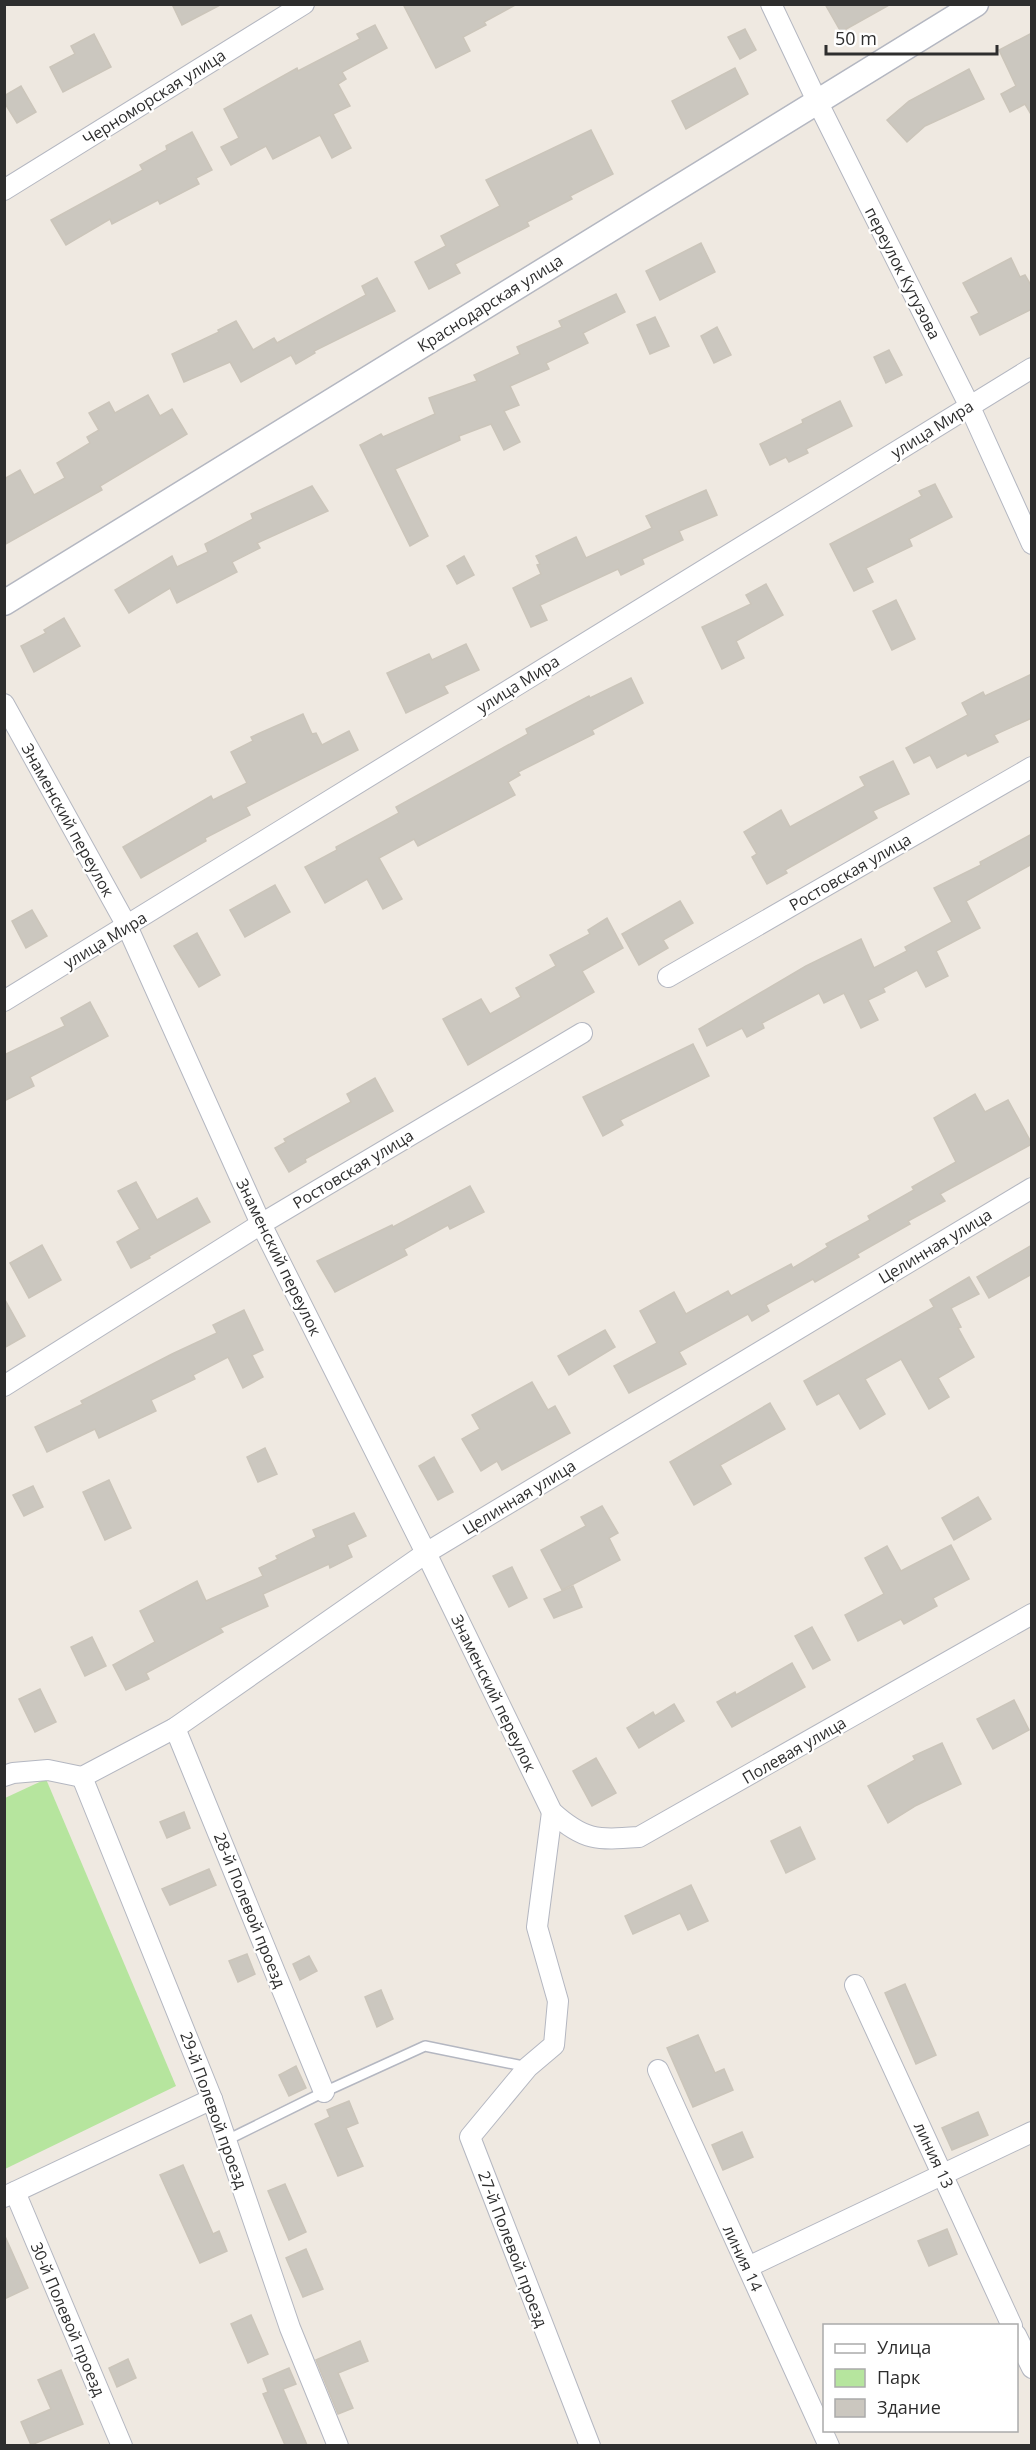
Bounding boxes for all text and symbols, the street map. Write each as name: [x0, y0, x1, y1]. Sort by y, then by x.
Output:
scale bar: [826, 18, 997, 56]
text: 50 m: [835, 26, 877, 50]
street label: Черноморская улица: [78, 44, 230, 150]
street label: переулок Кутузова: [860, 203, 946, 343]
street label: Краснодарская улица: [413, 249, 567, 357]
street label: улица Мира: [886, 395, 978, 463]
street label: улица Мира: [472, 650, 564, 718]
street label: Знаменский переулок: [17, 739, 120, 901]
street label: Ростовская улица: [785, 828, 915, 916]
street label: улица Мира: [59, 906, 151, 974]
street label: Ростовская улица: [288, 1124, 418, 1214]
street label: Знаменский переулок: [231, 1175, 327, 1340]
street label: Целинная улица: [874, 1203, 996, 1289]
street label: Целинная улица: [458, 1454, 580, 1540]
street label: Знаменский переулок: [446, 1611, 542, 1776]
street label: Полевая улица: [738, 1711, 850, 1789]
street label: 28-й Полевой проезд: [209, 1829, 291, 1991]
street label: 29-й Полевой проезд: [175, 2028, 253, 2192]
street label: линия 13: [909, 2118, 959, 2192]
street label: 27-й Полевой проезд: [473, 2168, 553, 2330]
street label: линия 14: [718, 2221, 768, 2295]
street label: 30-й Полевой проезд: [26, 2238, 110, 2400]
legend: [823, 2324, 1018, 2432]
text: Улица: [877, 2335, 931, 2359]
text: Парк: [877, 2365, 921, 2389]
text: Здание: [877, 2395, 941, 2419]

